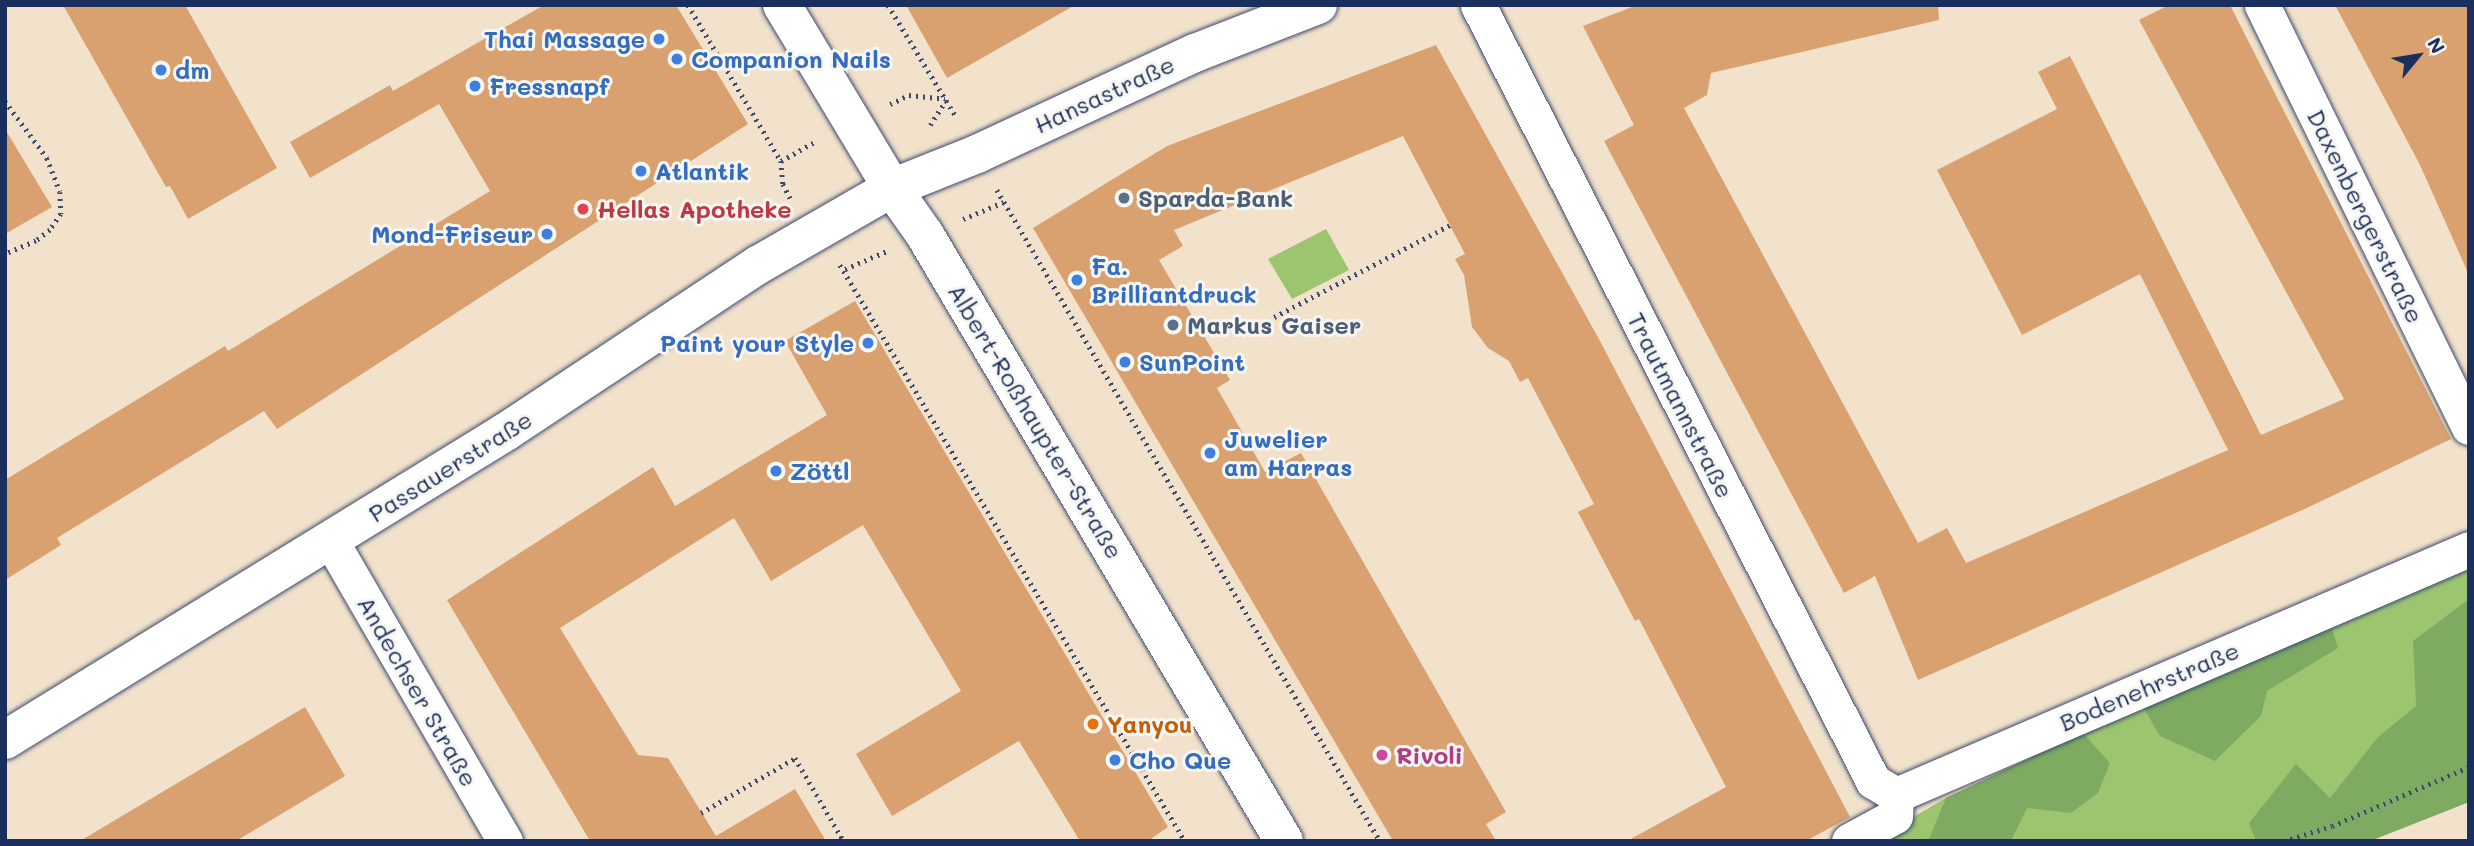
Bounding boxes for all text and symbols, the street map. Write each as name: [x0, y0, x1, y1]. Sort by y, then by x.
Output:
north arrow: [2383, 21, 2453, 91]
place label: Thai Massage: [484, 25, 645, 53]
marker: Thai Massage: [651, 31, 667, 47]
text: N: [2422, 33, 2451, 58]
place label: Companion Nails: [691, 45, 891, 73]
street label: Hansastraße: [1029, 49, 1179, 139]
marker: Companion Nails: [669, 51, 685, 67]
place label: dm: [175, 56, 209, 84]
marker: dm: [153, 62, 169, 78]
place label: Fressnapf: [489, 72, 609, 100]
marker: Fressnapf: [467, 78, 483, 94]
street label: Daxenbergerstraße: [2302, 104, 2430, 328]
place label: Atlantik: [655, 157, 749, 185]
marker: Atlantik: [633, 163, 649, 179]
place label: Sparda-Bank: [1138, 184, 1293, 212]
marker: Sparda-Bank: [1116, 190, 1132, 206]
place label: Hellas Apotheke: [597, 195, 792, 223]
marker: Hellas Apotheke: [575, 201, 591, 217]
place label: Mond-Friseur: [371, 220, 533, 248]
marker: Mond-Friseur: [539, 226, 555, 242]
place label: Fa. Brilliantdruck: [1091, 252, 1257, 308]
marker: Fa. Brilliantdruck: [1069, 272, 1085, 288]
street label: Albert-Roßhaupter-Straße: [942, 278, 1130, 564]
street label: Trautmannstraße: [1622, 308, 1740, 502]
place label: Markus Gaiser: [1187, 311, 1361, 339]
marker: Markus Gaiser: [1165, 317, 1181, 333]
place label: Paint your Style: [660, 329, 854, 357]
marker: Paint your Style: [860, 335, 876, 351]
place label: SunPoint: [1139, 348, 1245, 376]
marker: SunPoint: [1117, 354, 1133, 370]
street label: Passauerstraße: [363, 404, 537, 528]
place label: Juwelier am Harras: [1224, 425, 1352, 481]
marker: Juwelier am Harras: [1202, 445, 1218, 461]
place label: Zöttl: [790, 457, 849, 485]
marker: Zöttl: [768, 463, 784, 479]
street label: Andechser Straße: [352, 591, 484, 791]
street label: Bodenehrstraße: [2055, 635, 2243, 737]
place label: Yanyou: [1107, 710, 1193, 738]
marker: Yanyou: [1085, 716, 1101, 732]
place label: Rivoli: [1396, 741, 1463, 769]
place label: Cho Que: [1129, 746, 1231, 774]
marker: Rivoli: [1374, 747, 1390, 763]
marker: Cho Que: [1107, 752, 1123, 768]

